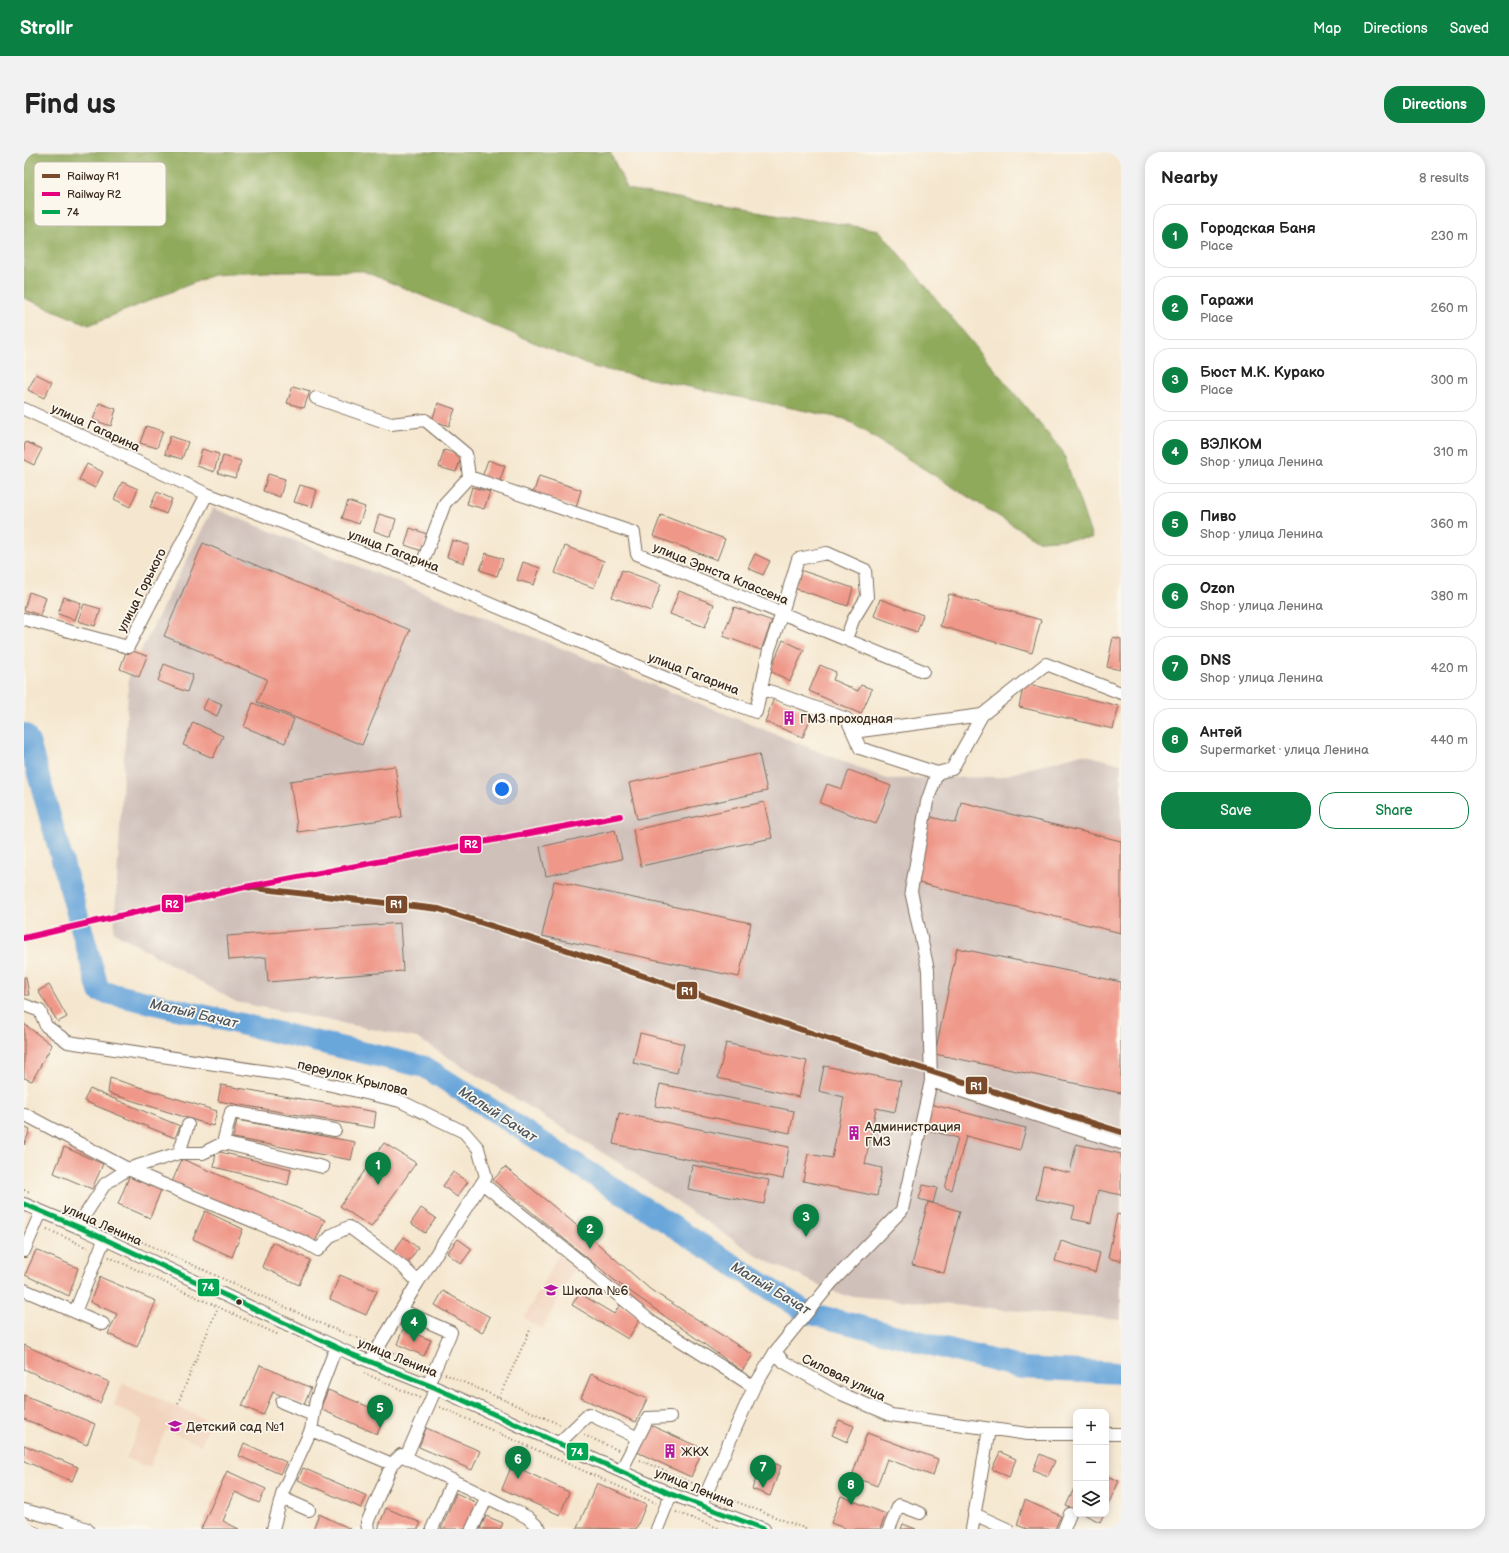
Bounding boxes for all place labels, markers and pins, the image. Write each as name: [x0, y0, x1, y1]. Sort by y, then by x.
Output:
building icon: ГМЗ проходная: [781, 710, 797, 726]
place label: ГМЗ проходная: [800, 711, 893, 727]
place label: Администрация ГМЗ: [864, 1119, 961, 1150]
building icon: Администрация ГМЗ: [846, 1125, 862, 1141]
pin: 1: [365, 1152, 391, 1185]
pin: 3: [793, 1204, 819, 1237]
pin: 2: [577, 1216, 603, 1249]
school or university icon: Школа №6: [543, 1282, 559, 1298]
place label: Школа №6: [562, 1283, 628, 1299]
unlabelled marker: [234, 1297, 244, 1307]
pin: 4: [401, 1309, 427, 1342]
pin: 5: [367, 1395, 393, 1428]
school or university icon: Детский сад №1: [167, 1418, 183, 1434]
place label: Детский сад №1: [186, 1419, 284, 1435]
building icon: ЖКХ: [662, 1443, 678, 1459]
place label: ЖКХ: [681, 1444, 709, 1460]
pin: 6: [505, 1446, 531, 1479]
pin: 7: [750, 1455, 776, 1488]
pin: 8: [838, 1472, 864, 1505]

